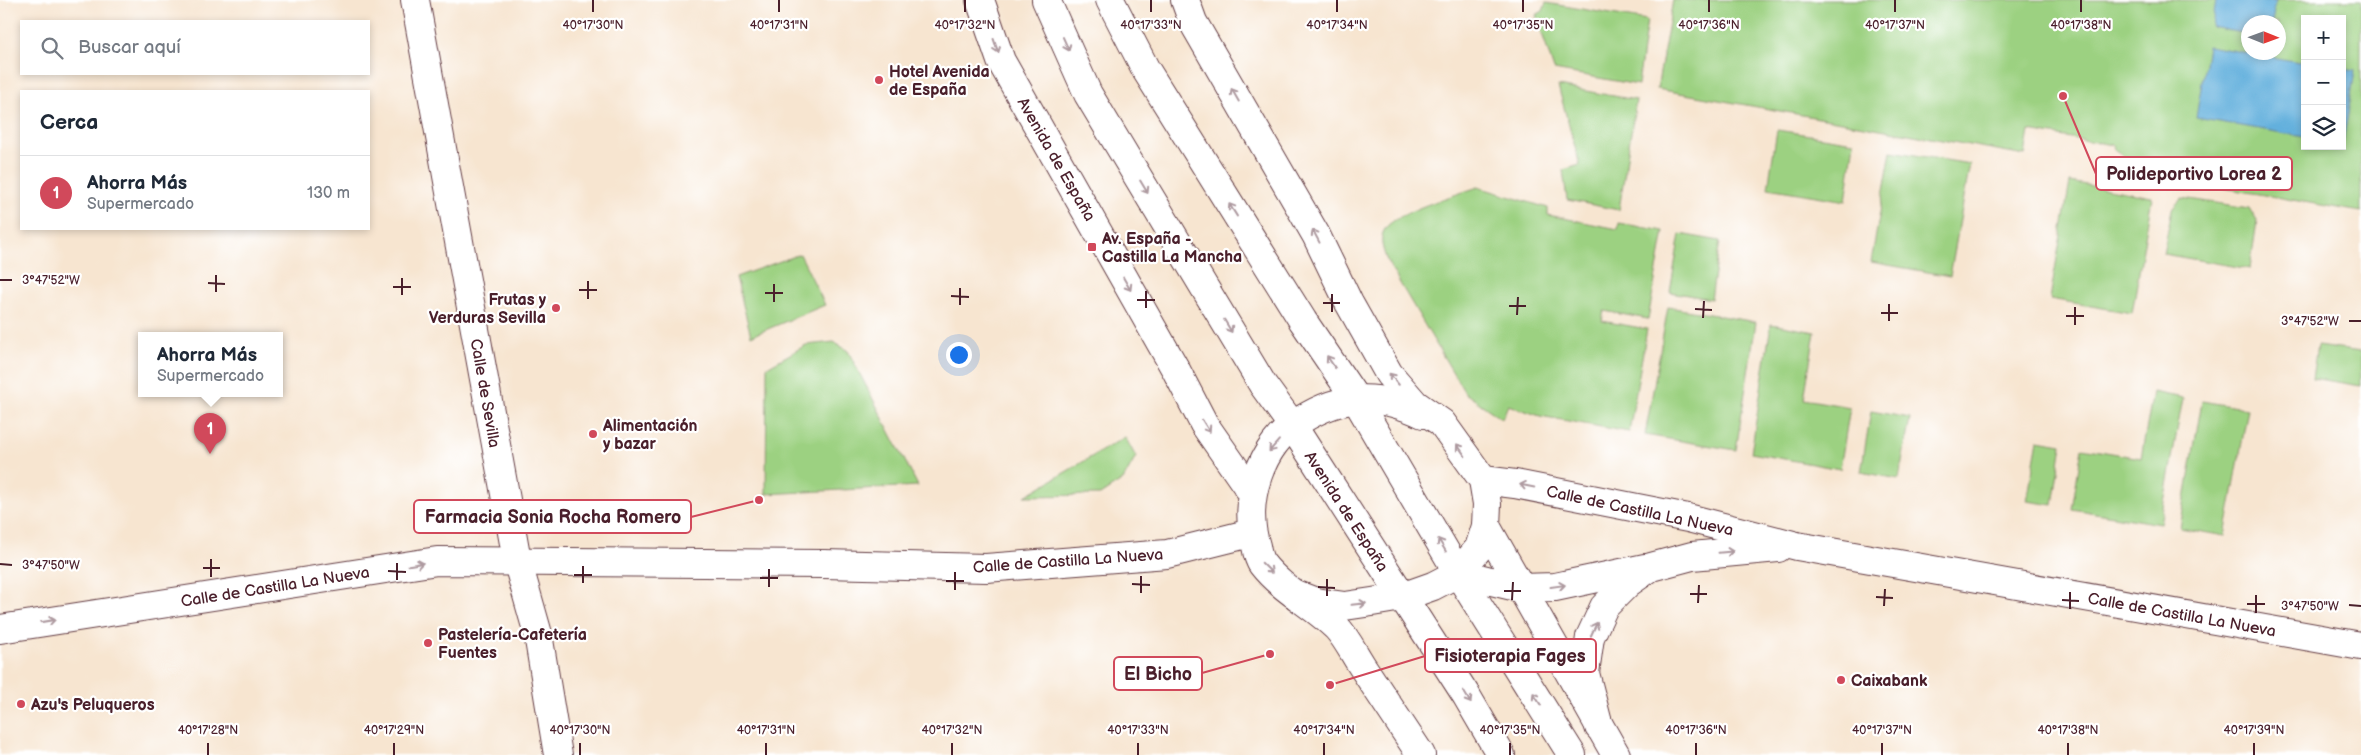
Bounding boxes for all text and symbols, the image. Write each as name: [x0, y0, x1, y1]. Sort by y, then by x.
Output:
north arrow: [2241, 15, 2286, 60]
map controls: [2301, 15, 2346, 150]
button: +: [2301, 15, 2346, 60]
text: 40°17'30"N: [562, 18, 624, 33]
text: 40°17'31"N: [750, 18, 808, 33]
text: 40°17'32"N: [934, 18, 996, 33]
text: 40°17'33"N: [1120, 18, 1182, 33]
text: 40°17'34"N: [1306, 18, 1368, 33]
text: 40°17'35"N: [1493, 18, 1553, 33]
text: 40°17'36"N: [1678, 18, 1740, 33]
text: 40°17'37"N: [1865, 18, 1925, 33]
text: 40°17'38"N: [2050, 18, 2112, 33]
search box: [20, 20, 370, 75]
icon: search: [38, 34, 66, 62]
text: Buscar aquí: [78, 36, 181, 59]
one-way arrow: [1061, 36, 1071, 51]
one-way arrow: [992, 38, 1001, 53]
button: −: [2301, 60, 2346, 105]
place label: Hotel Avenida de España: [889, 63, 990, 100]
marker: Hotel Avenida de España: [873, 74, 885, 86]
one-way arrow: [1230, 88, 1240, 103]
street label: Avenida de España: [1013, 95, 1099, 225]
button: layers: [2301, 105, 2346, 150]
text: Cerca: [40, 110, 98, 135]
callout: Polideportivo Lorea 2: [2096, 157, 2292, 190]
text: Polideportivo Lorea 2: [2106, 164, 2282, 185]
text: Ahorra Más: [87, 172, 187, 195]
one-way arrow: [1140, 179, 1150, 193]
text: 1: [53, 184, 59, 203]
text: 130 m: [307, 184, 350, 203]
text: Supermercado: [87, 195, 194, 214]
one-way arrow: [1228, 204, 1238, 218]
one-way arrow: [1311, 229, 1321, 244]
place label: Av. España - Castilla La Mancha: [1101, 230, 1242, 267]
marker: Av. España - Castilla La Mancha: [1086, 241, 1098, 253]
text: 3°47'52"W: [22, 273, 80, 288]
one-way arrow: [1123, 276, 1133, 290]
place label: Frutas y Verduras Sevilla: [429, 291, 547, 328]
marker: Frutas y Verduras Sevilla: [550, 302, 562, 314]
text: 3°47'52"W: [2281, 314, 2339, 329]
one-way arrow: [1224, 318, 1234, 332]
popup: [138, 332, 283, 397]
street label: Calle de Sevilla: [466, 337, 503, 449]
your location: [946, 342, 972, 368]
text: Ahorra Más: [157, 344, 257, 367]
one-way arrow: [1326, 355, 1336, 369]
text: Supermercado: [157, 367, 264, 386]
one-way arrow: [1388, 373, 1399, 386]
pin: 1: [194, 413, 226, 454]
place label: Alimentación y bazar: [602, 417, 698, 454]
one-way arrow: [1200, 419, 1211, 433]
marker: Alimentación y bazar: [587, 428, 599, 440]
one-way arrow: [1269, 439, 1280, 452]
one-way arrow: [1456, 443, 1466, 457]
street label: Avenida de España: [1300, 448, 1392, 576]
one-way arrow: [1520, 481, 1536, 491]
street label: Calle de Castilla La Nueva: [1544, 482, 1735, 541]
callout: Farmacia Sonia Rocha Romero: [414, 500, 691, 533]
text: Farmacia Sonia Rocha Romero: [425, 507, 681, 528]
one-way arrow: [1437, 539, 1447, 553]
street label: Calle de Castilla La Nueva: [972, 545, 1164, 578]
one-way arrow: [1718, 548, 1734, 557]
text: 3°47'50"W: [22, 558, 80, 573]
one-way arrow: [408, 559, 424, 569]
one-way arrow: [1261, 562, 1273, 574]
street label: Calle de Castilla La Nueva: [180, 563, 371, 612]
one-way arrow: [1549, 581, 1565, 591]
street label: Calle de Castilla La Nueva: [2086, 590, 2277, 641]
one-way arrow: [1351, 599, 1367, 609]
text: 3°47'50"W: [2281, 599, 2339, 614]
one-way arrow: [40, 616, 56, 626]
one-way arrow: [1590, 622, 1600, 637]
place label: Pastelería-Cafetería Fuentes: [438, 626, 587, 663]
marker: Pastelería-Cafetería Fuentes: [422, 637, 434, 649]
callout: Fisioterapia Fages: [1425, 639, 1596, 672]
text: Fisioterapia Fages: [1434, 646, 1586, 667]
callout: El Bicho: [1114, 657, 1202, 690]
text: El Bicho: [1124, 664, 1192, 685]
place label: Caixabank: [1851, 672, 1928, 691]
marker: Caixabank: [1835, 674, 1847, 686]
one-way arrow: [1462, 689, 1472, 703]
one-way arrow: [1531, 692, 1541, 706]
place label: Azu's Peluqueros: [30, 696, 155, 715]
marker: Azu's Peluqueros: [15, 698, 27, 710]
text: 40°17'28"N: [178, 723, 238, 738]
text: 40°17'29"N: [364, 723, 424, 738]
text: 40°17'30"N: [549, 723, 611, 738]
text: 40°17'31"N: [737, 723, 795, 738]
text: 40°17'32"N: [921, 723, 983, 738]
text: 40°17'33"N: [1107, 723, 1169, 738]
text: 40°17'34"N: [1293, 723, 1355, 738]
text: 40°17'35"N: [1480, 723, 1540, 738]
text: 40°17'36"N: [1665, 723, 1727, 738]
text: 40°17'37"N: [1852, 723, 1912, 738]
text: 40°17'38"N: [2037, 723, 2099, 738]
text: 40°17'39"N: [2224, 723, 2284, 738]

